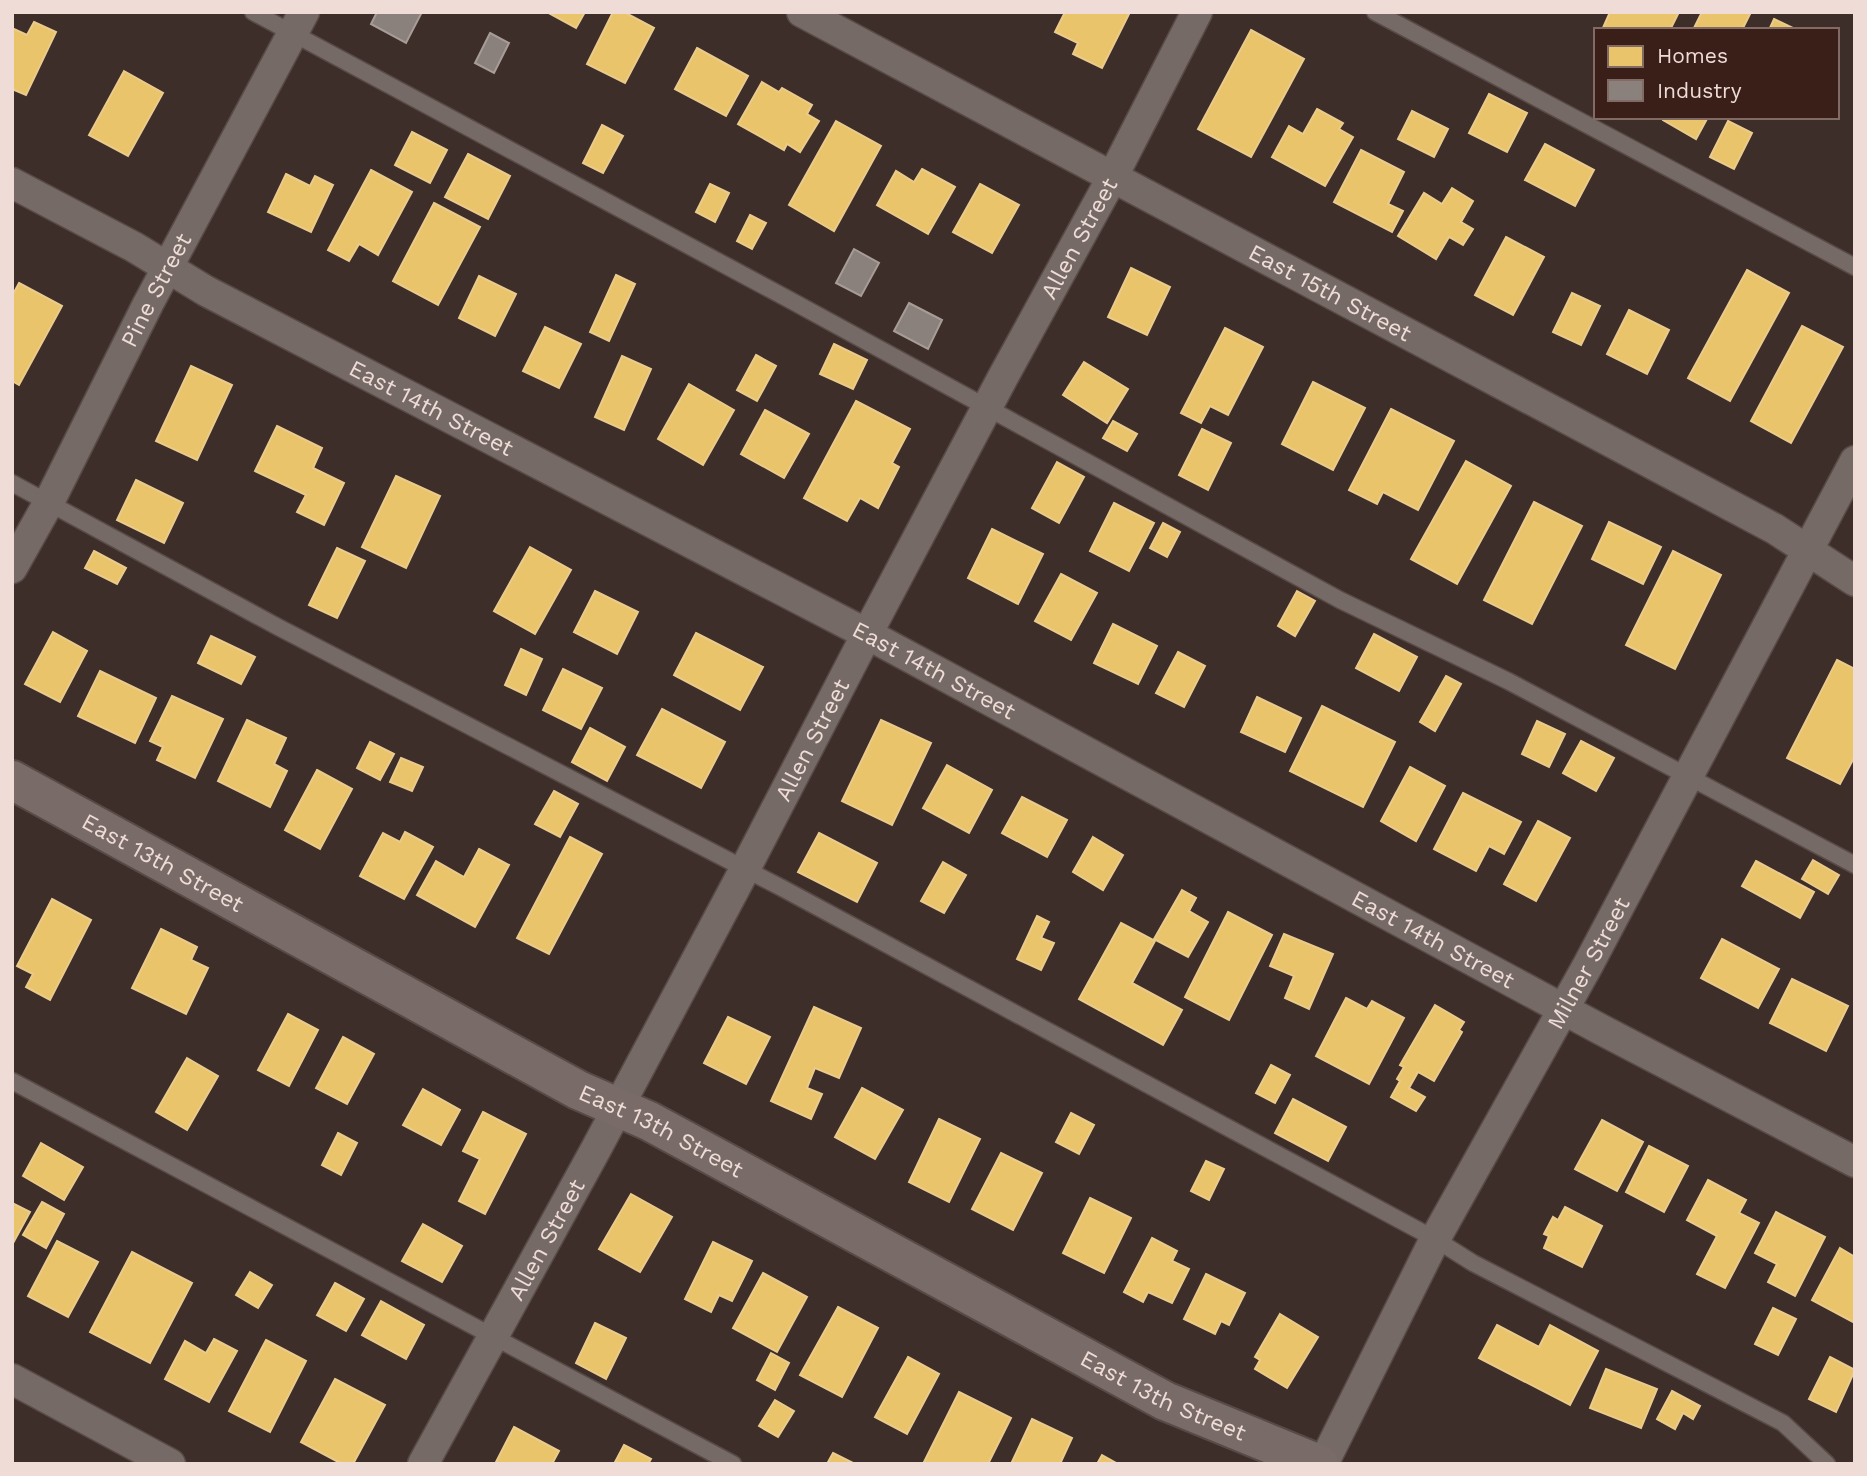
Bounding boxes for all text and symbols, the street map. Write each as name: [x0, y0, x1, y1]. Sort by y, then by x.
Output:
legend: [1594, 28, 1839, 119]
text: Homes: [1657, 43, 1728, 68]
text: Industry: [1657, 78, 1742, 103]
street label: Allen Street: [1035, 173, 1123, 304]
street label: Pine Street: [116, 228, 197, 352]
street label: East 15th Street: [1244, 239, 1416, 347]
street label: East 14th Street: [345, 355, 518, 462]
street label: East 14th Street: [848, 616, 1020, 726]
street label: Allen Street: [770, 674, 855, 806]
street label: East 13th Street: [77, 808, 248, 918]
street label: East 14th Street: [1347, 885, 1519, 995]
street label: Milner Street: [1542, 892, 1636, 1034]
street label: East 13th Street: [575, 1079, 748, 1184]
street label: Allen Street: [503, 1174, 591, 1305]
street label: East 13th Street: [1076, 1345, 1250, 1447]

